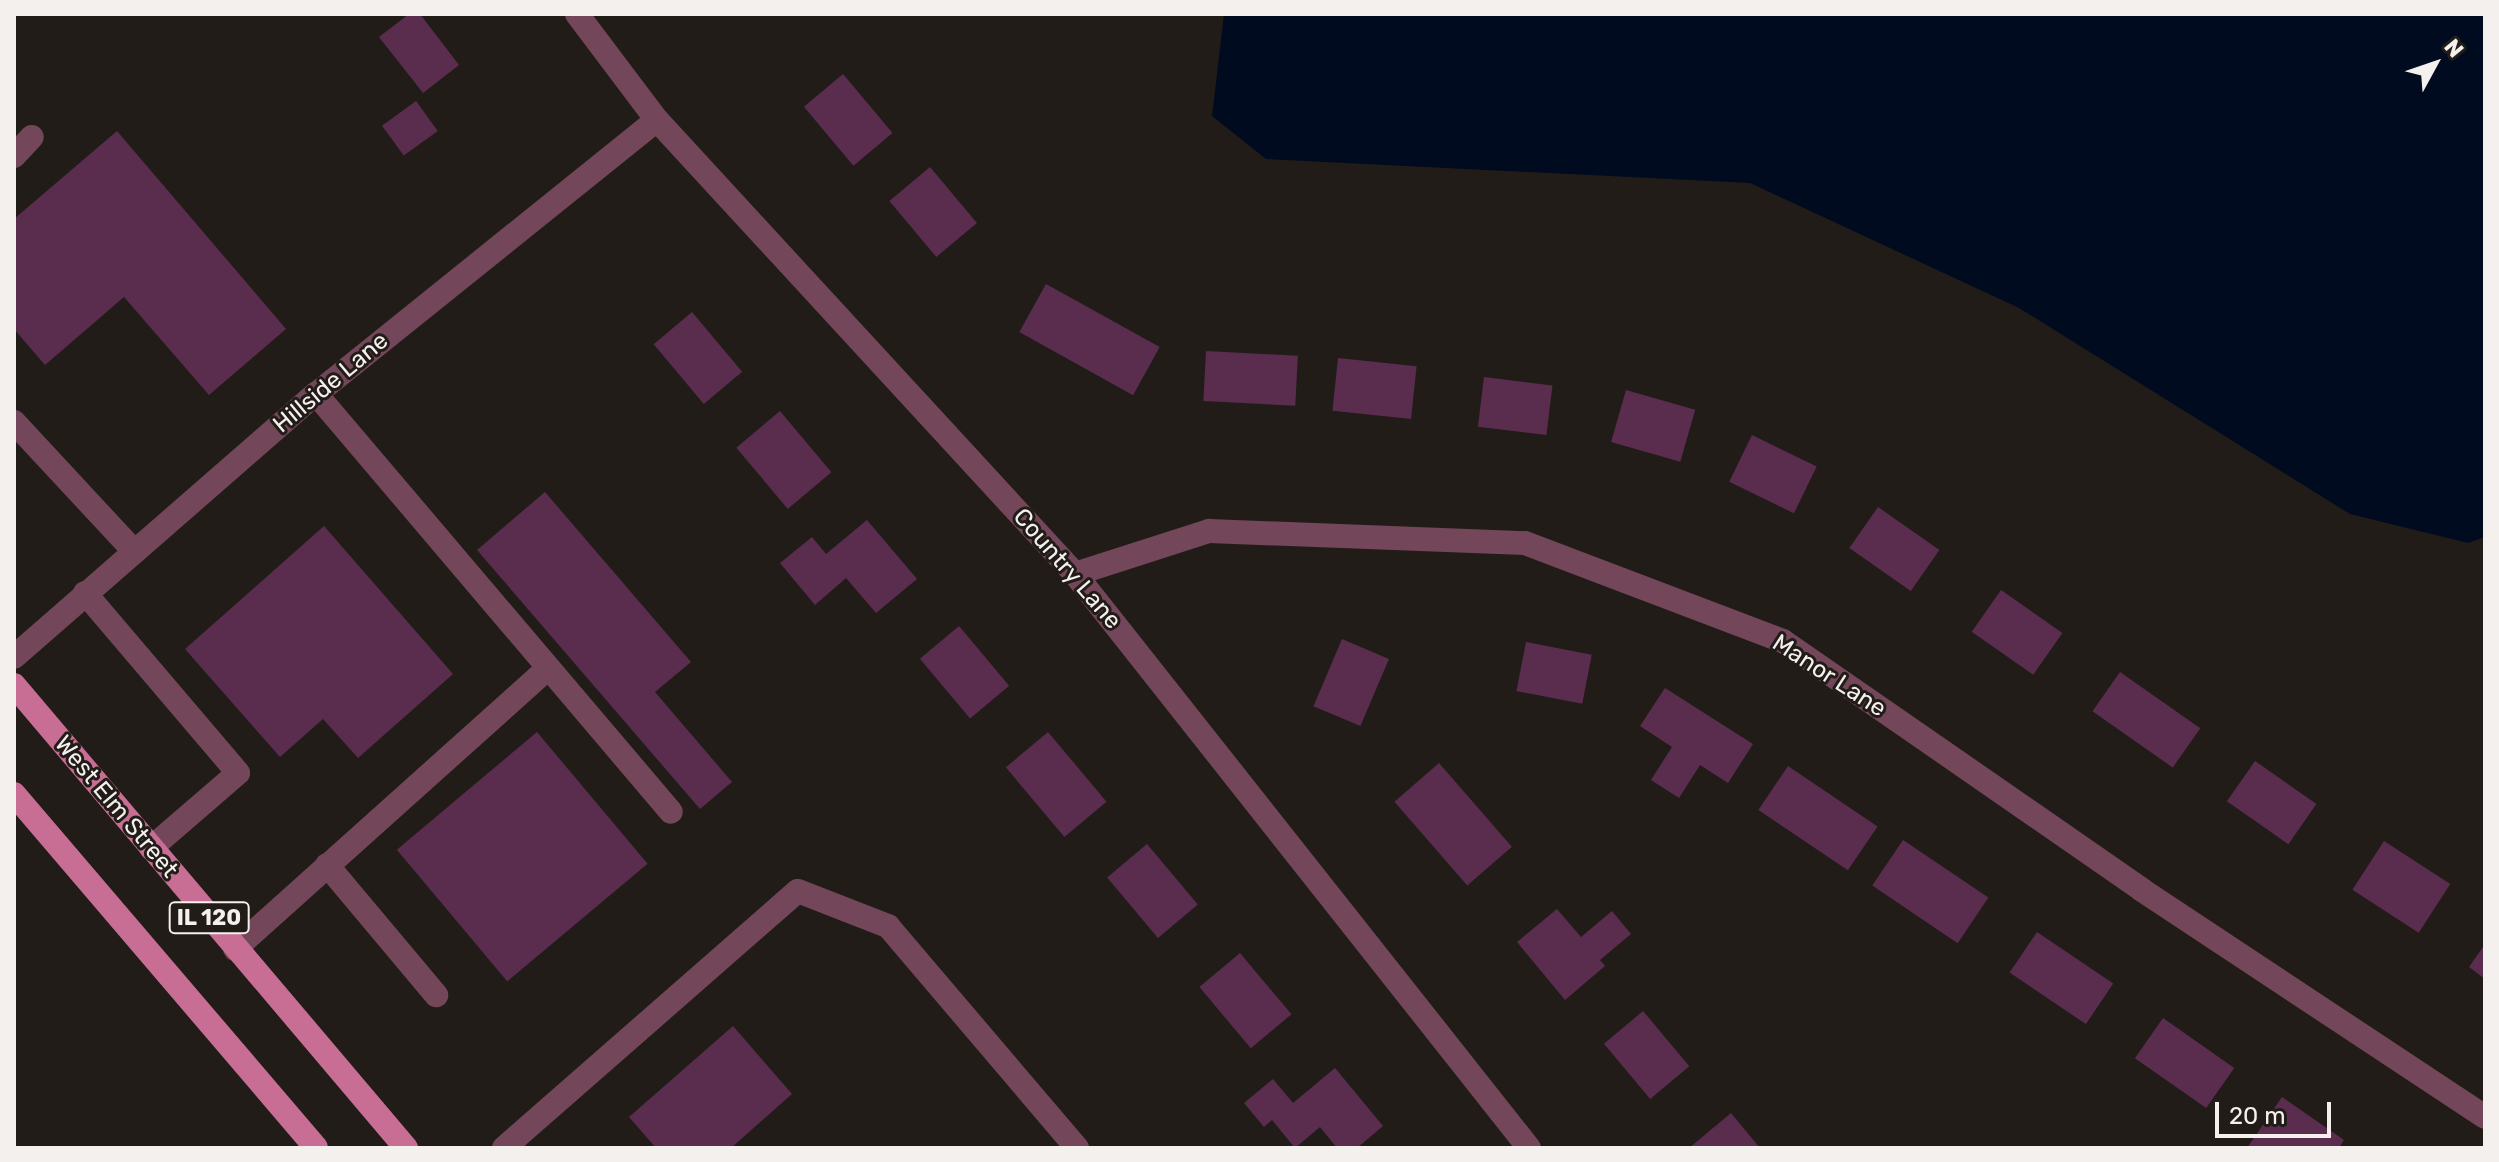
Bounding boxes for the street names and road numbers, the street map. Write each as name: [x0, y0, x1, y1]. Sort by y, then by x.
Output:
street label: Hillside Lane: [268, 327, 394, 439]
street label: Country Lane: [1007, 503, 1127, 635]
street label: Manor Lane: [1766, 628, 1892, 724]
street label: West Elm Street: [48, 730, 184, 884]
road number: IL 120: [167, 900, 251, 936]

